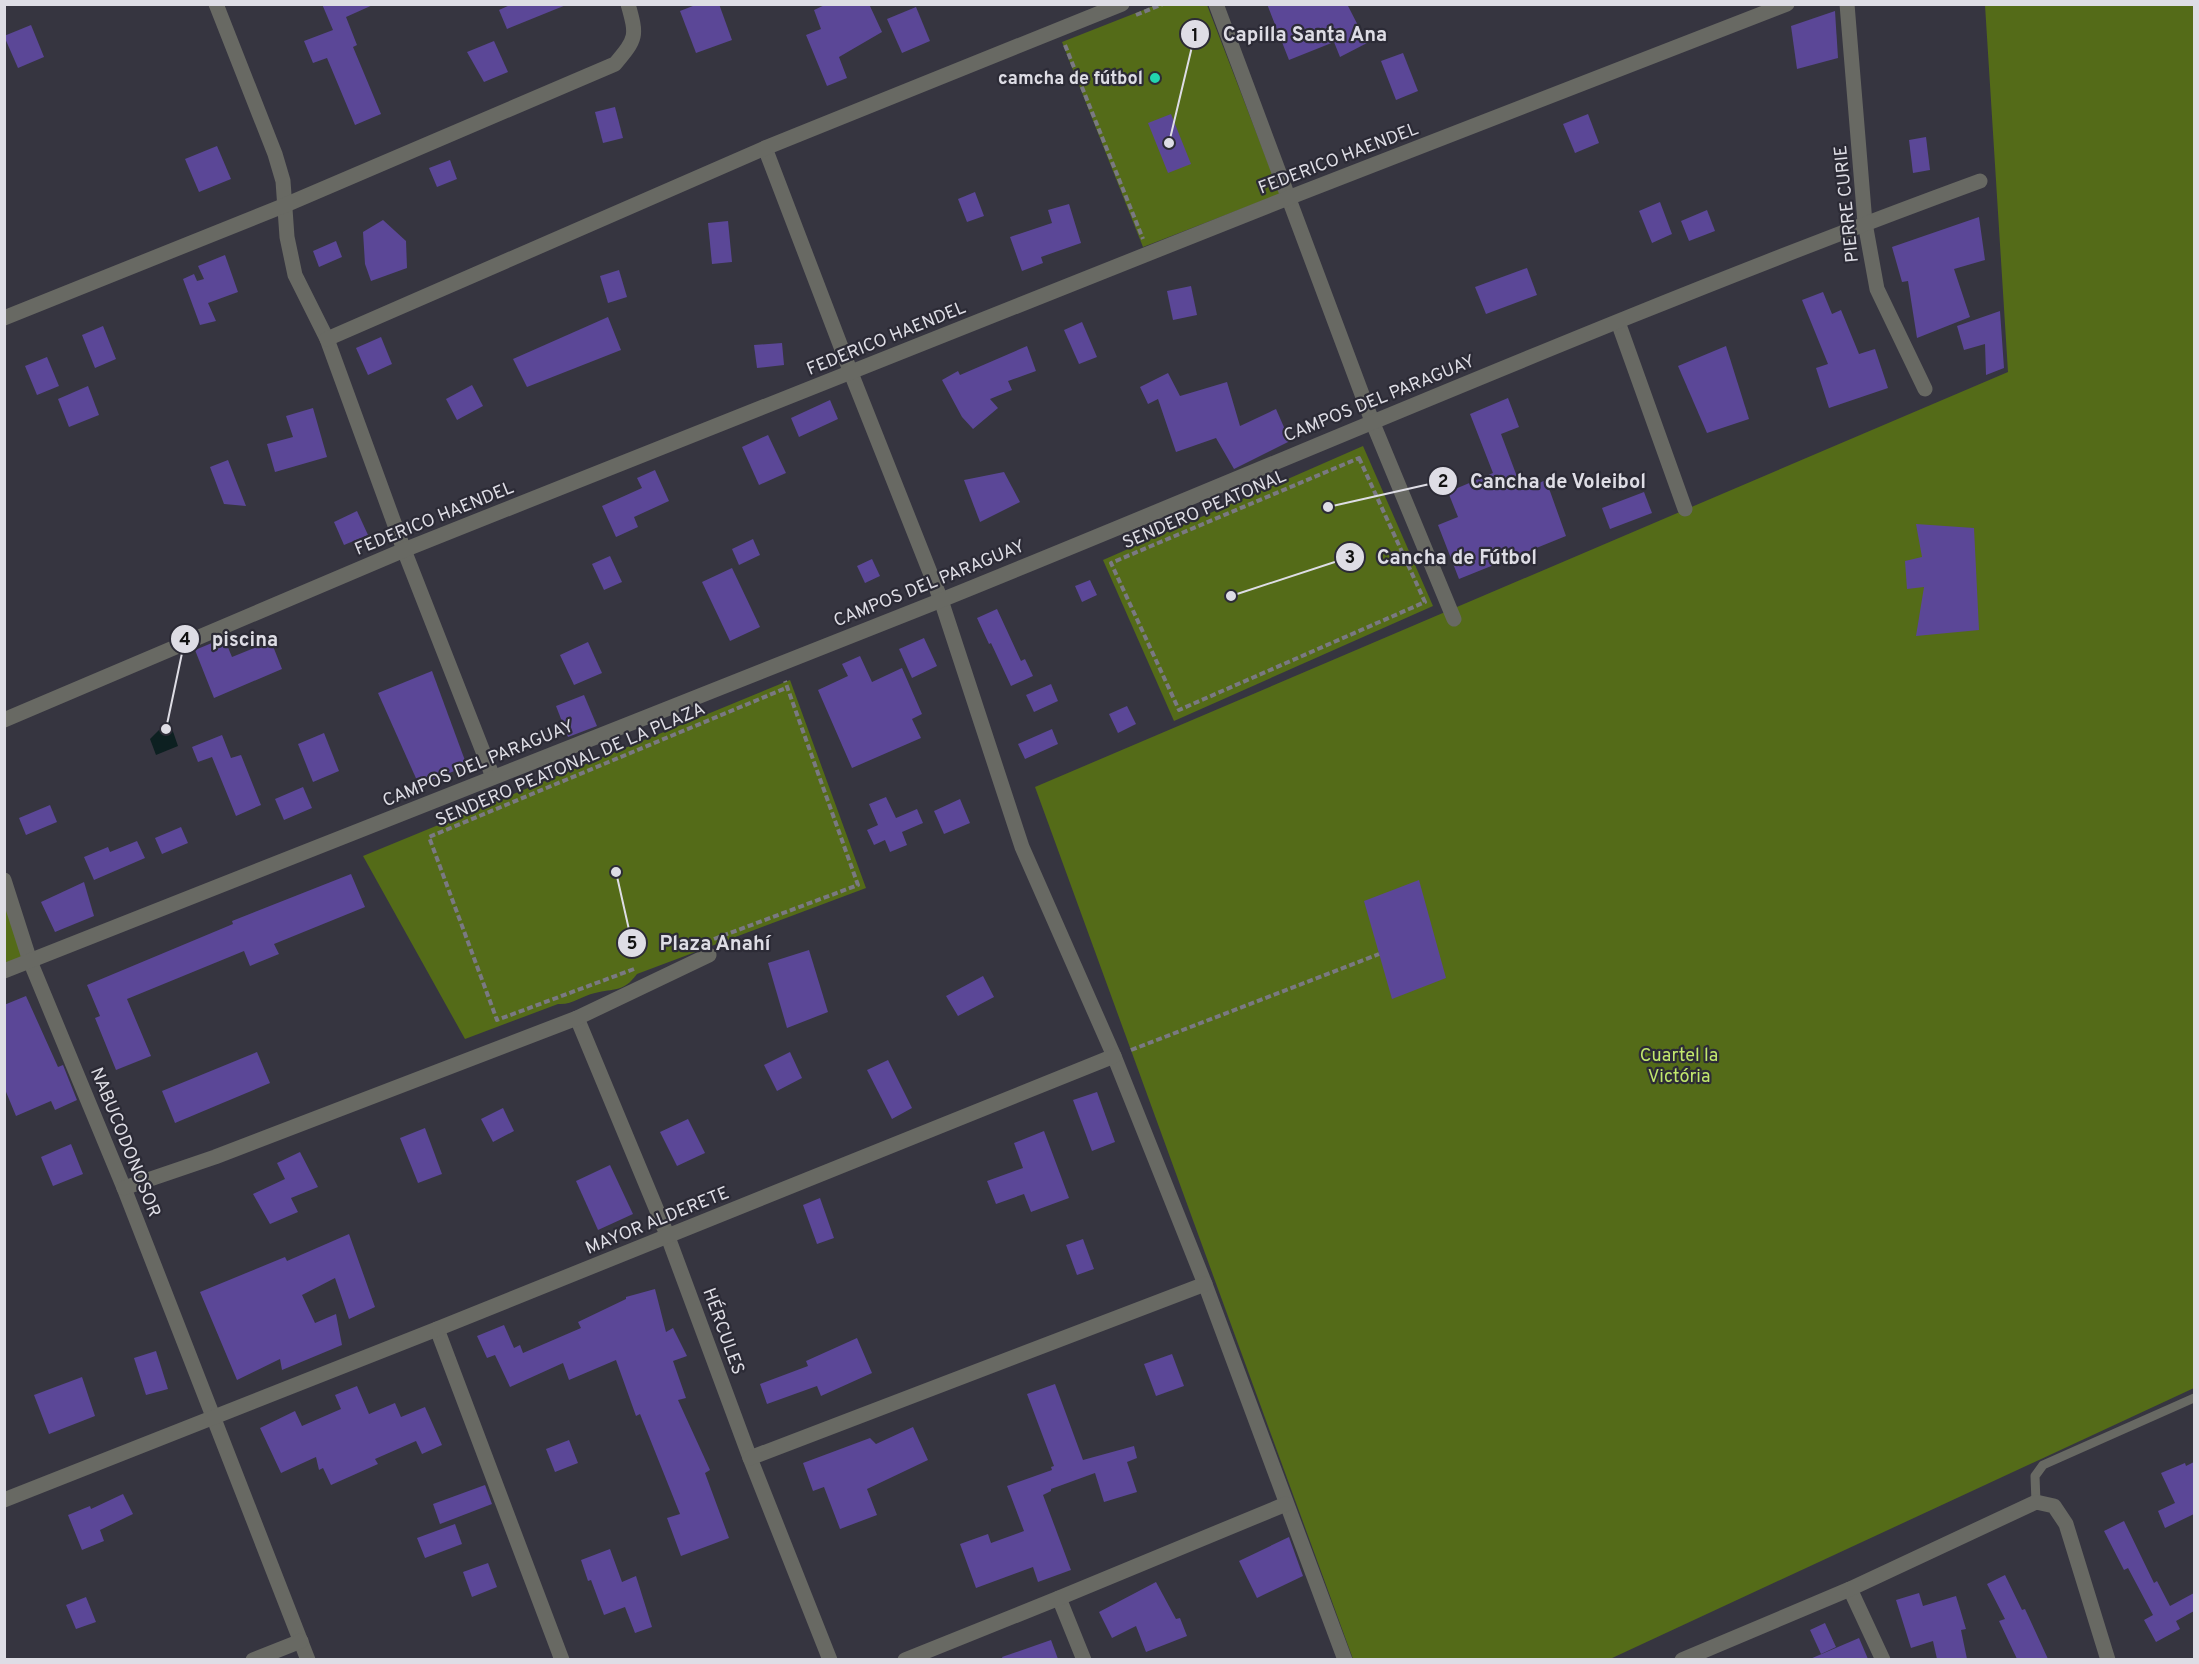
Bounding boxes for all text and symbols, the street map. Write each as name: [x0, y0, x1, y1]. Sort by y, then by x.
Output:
callout: Capilla Santa Ana: [1180, 15, 1399, 53]
text: Capilla Santa Ana: [1223, 23, 1387, 49]
text: 1: [1191, 25, 1199, 48]
place label: camcha de fútbol: [998, 68, 1143, 91]
marker: camcha de fútbol: [1148, 71, 1162, 85]
street label: FEDERICO HAENDEL: [1255, 118, 1422, 201]
street label: PIERRE CURIE: [1830, 144, 1865, 264]
street label: FEDERICO HAENDEL: [804, 297, 970, 382]
street label: CAMPOS DEL PARAGUAY: [1281, 350, 1479, 448]
callout: Cancha de Voleibol: [1428, 462, 1659, 500]
street label: SENDERO PEATONAL: [1119, 465, 1290, 555]
text: Cancha de Voleibol: [1470, 470, 1646, 496]
text: 2: [1437, 471, 1449, 494]
street label: FEDERICO HAENDEL: [352, 477, 518, 562]
street label: CAMPOS DEL PARAGUAY: [831, 535, 1029, 633]
callout: Cancha de Fútbol: [1335, 538, 1549, 576]
text: Cancha de Fútbol: [1377, 546, 1537, 572]
text: 3: [1345, 547, 1355, 570]
callout: piscina: [170, 620, 290, 658]
text: piscina: [212, 628, 278, 654]
text: 4: [179, 629, 191, 652]
street label: SENDERO PEATONAL DE LA PLAZA: [432, 698, 709, 833]
street label: CAMPOS DEL PARAGUAY: [380, 715, 578, 813]
callout: Plaza Anahí: [617, 924, 782, 962]
text: Plaza Anahí: [660, 932, 772, 958]
text: 5: [627, 933, 638, 956]
park label: Cuartel la Victória: [1640, 1045, 1718, 1089]
street label: NABUCODONOSOR: [84, 1064, 165, 1221]
street label: MAYOR ALDERETE: [582, 1182, 733, 1261]
street label: HÉRCULES: [696, 1284, 751, 1378]

